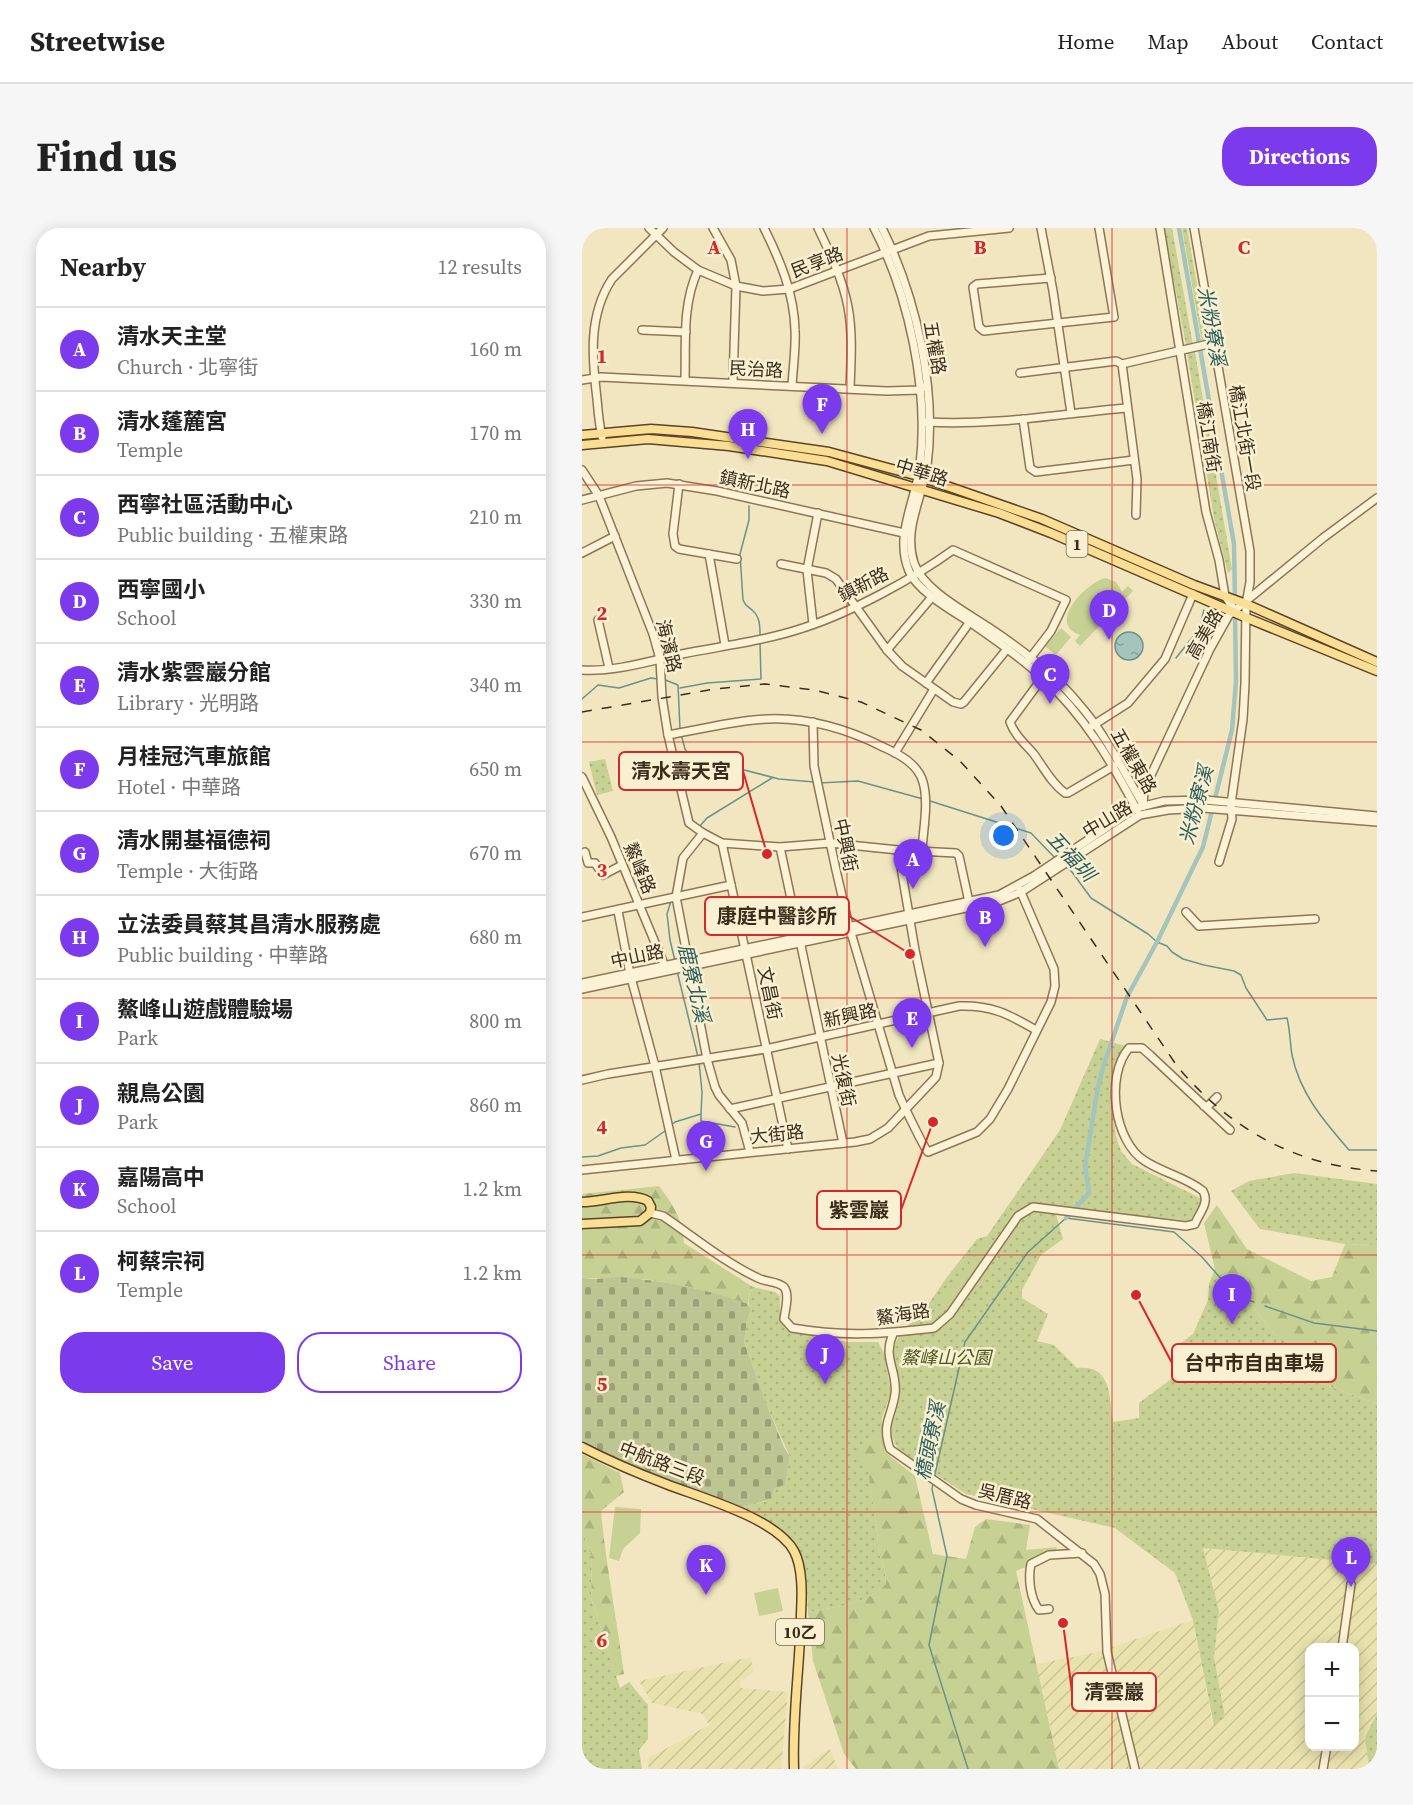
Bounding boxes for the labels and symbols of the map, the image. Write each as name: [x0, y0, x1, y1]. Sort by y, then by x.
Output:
text: A: [707, 233, 721, 261]
text: B: [973, 233, 987, 261]
text: C: [1238, 233, 1250, 261]
street label: 民享路: [787, 241, 847, 283]
water label: 米粉寮溪: [1191, 284, 1233, 371]
street label: 五權路: [918, 319, 952, 377]
text: 1: [597, 342, 607, 370]
street label: 民治路: [728, 355, 784, 383]
street label: 橋江北街一段: [1223, 383, 1267, 493]
pin: F: [802, 384, 842, 434]
street label: 橋江南街: [1191, 399, 1227, 475]
pin: H: [728, 410, 768, 459]
street label: 中華路: [893, 452, 951, 492]
street label: 鎮新北路: [717, 464, 793, 504]
road number: 1: [1066, 531, 1088, 557]
street label: 鎮新路: [833, 561, 893, 607]
pin: D: [1090, 590, 1128, 640]
text: 2: [597, 599, 608, 627]
street label: 高美路: [1180, 604, 1228, 664]
street label: 海濱路: [650, 617, 688, 675]
pin: C: [1030, 654, 1070, 704]
street label: 五權東路: [1105, 724, 1163, 798]
callout: 清水壽天宮: [619, 752, 743, 790]
text: 清水壽天宮: [631, 757, 731, 785]
water label: 米粉寮溪: [1172, 760, 1221, 847]
street label: 中山路: [1077, 794, 1137, 844]
street label: 中興街: [828, 816, 864, 874]
your location: [989, 821, 1018, 850]
water label: 五福圳: [1040, 825, 1104, 890]
street label: 鰲峰路: [618, 838, 662, 898]
pin: A: [894, 840, 932, 889]
text: 3: [597, 856, 608, 884]
callout: 康庭中醫診所: [705, 897, 849, 935]
pin: B: [966, 898, 1004, 947]
text: 康庭中醫診所: [717, 902, 837, 930]
street label: 中山路: [608, 938, 666, 974]
water label: 鹿寮北溪: [671, 941, 717, 1028]
street label: 文昌街: [752, 964, 788, 1022]
street label: 新興路: [821, 997, 879, 1033]
pin: E: [892, 998, 932, 1048]
street label: 光復街: [826, 1051, 862, 1109]
text: 4: [597, 1113, 608, 1141]
street label: 大街路: [749, 1119, 805, 1149]
pin: G: [686, 1122, 726, 1171]
callout: 紫雲巖: [817, 1191, 901, 1229]
text: 紫雲巖: [829, 1196, 889, 1224]
pin: I: [1212, 1274, 1252, 1324]
street label: 鰲海路: [874, 1297, 932, 1331]
pin: J: [806, 1334, 844, 1384]
callout: 台中市自由車場: [1172, 1344, 1336, 1382]
park label: 鰲峰山公園: [901, 1345, 994, 1370]
text: 台中市自由車場: [1184, 1349, 1324, 1377]
text: 5: [597, 1370, 608, 1398]
water label: 橋頭寮溪: [908, 1396, 953, 1483]
street label: 中航路三段: [616, 1435, 708, 1491]
street label: 吳厝路: [976, 1477, 1034, 1515]
pin: L: [1332, 1538, 1370, 1587]
pin: K: [686, 1546, 726, 1595]
road number: 10乙: [776, 1619, 824, 1645]
text: 6: [597, 1626, 608, 1654]
callout: 清雲巖: [1072, 1673, 1156, 1711]
text: 清雲巖: [1084, 1678, 1144, 1706]

